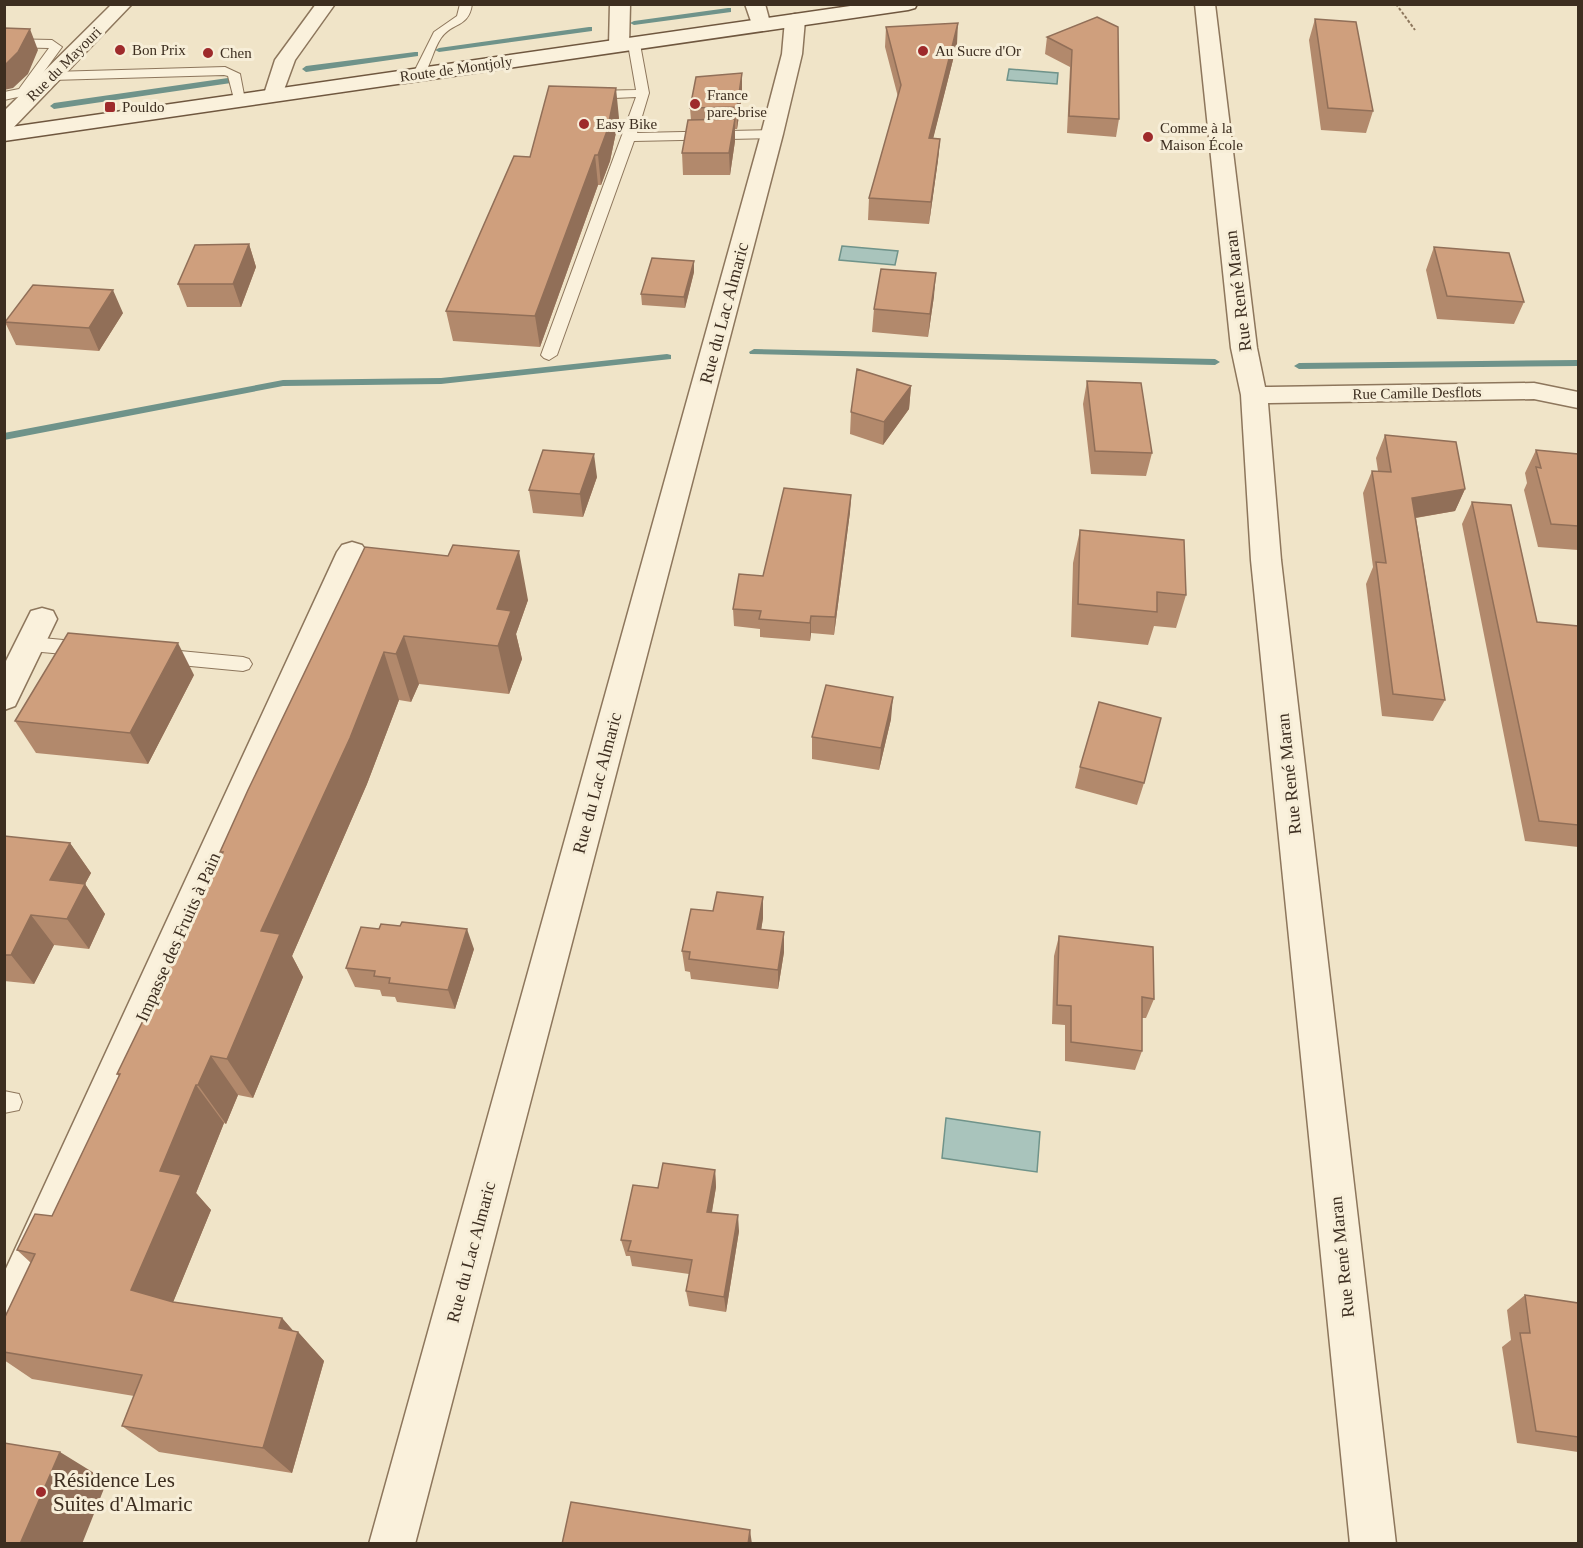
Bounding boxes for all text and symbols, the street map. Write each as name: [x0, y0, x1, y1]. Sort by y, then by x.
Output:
street label: Rue du Mayouri: [24, 24, 104, 104]
place label: Bon Prix: [132, 42, 186, 58]
marker: Bon Prix: [113, 43, 127, 57]
place label: Au Sucre d'Or: [935, 43, 1021, 59]
marker: Au Sucre d'Or: [916, 44, 930, 58]
place label: Chen: [220, 45, 252, 61]
marker: Chen: [201, 46, 215, 60]
street label: Route de Montjoly: [399, 53, 514, 85]
place label: France pare-brise: [707, 87, 767, 120]
marker: France pare-brise: [688, 97, 702, 111]
place label: Pouldo: [122, 99, 165, 115]
marker: Pouldo: [103, 100, 117, 114]
place label: Easy Bike: [596, 116, 658, 132]
marker: Easy Bike: [577, 117, 591, 131]
place label: Comme à la Maison École: [1160, 120, 1243, 153]
marker: Comme à la Maison École: [1141, 130, 1155, 144]
street label: Rue René Maran: [1221, 229, 1255, 353]
street label: Rue du Lac Almaric: [696, 240, 752, 386]
street label: Rue Camille Desflots: [1352, 384, 1482, 402]
street label: Rue du Lac Almaric: [569, 710, 625, 856]
street label: Rue René Maran: [1273, 712, 1305, 836]
street label: Impasse des Fruits à Pain: [132, 849, 224, 1025]
street label: Rue du Lac Almaric: [443, 1179, 499, 1325]
street label: Rue René Maran: [1326, 1195, 1358, 1319]
place label: Résidence Les Suites d'Almaric: [53, 1468, 193, 1516]
marker: Résidence Les Suites d'Almaric: [34, 1485, 48, 1499]

